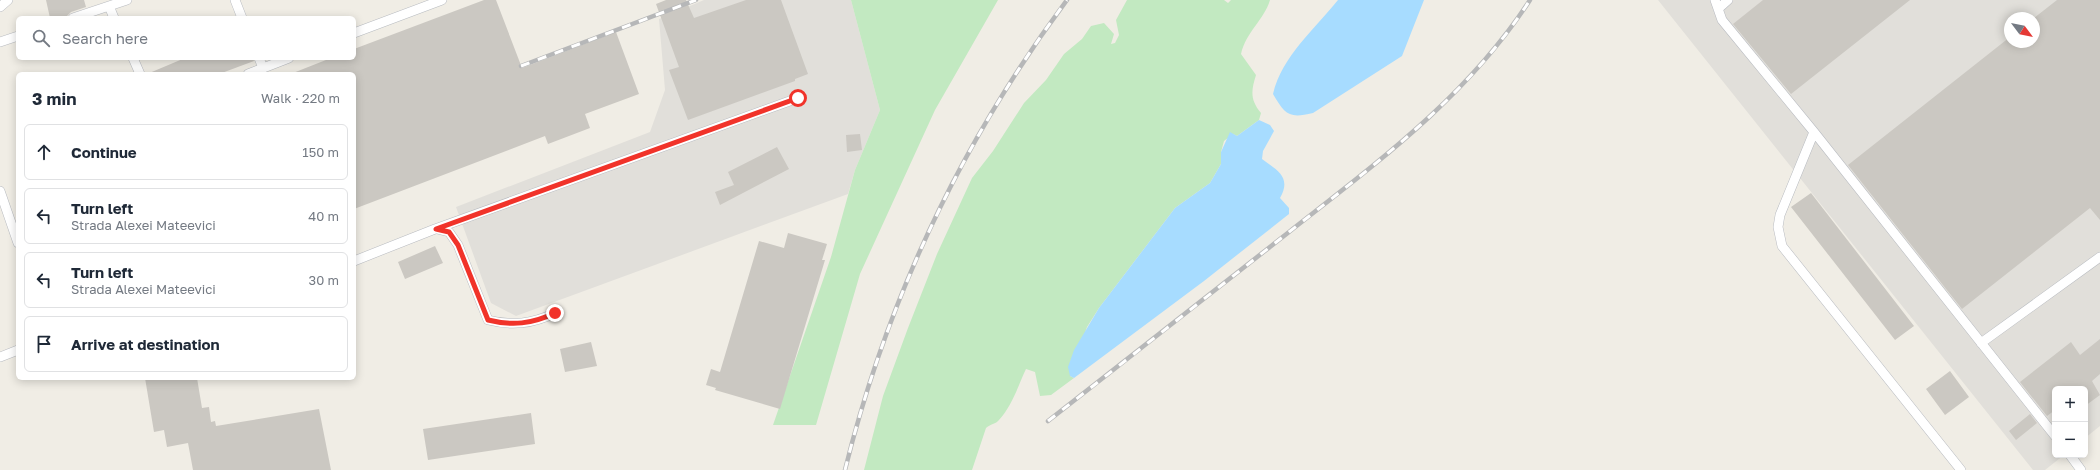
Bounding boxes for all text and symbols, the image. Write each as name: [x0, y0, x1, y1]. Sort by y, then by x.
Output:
north arrow: [2004, 12, 2040, 48]
search box: [16, 16, 356, 60]
icon: search: [30, 27, 52, 49]
text: Search here: [62, 29, 148, 47]
text: 3 min: [32, 88, 76, 109]
route start: [789, 89, 807, 107]
text: Walk · 220 m: [261, 90, 340, 106]
icon: ahead: [33, 141, 55, 163]
text: Continue: [71, 143, 137, 161]
text: 150 m: [302, 144, 339, 160]
text: Turn left: [71, 199, 133, 217]
icon: left: [33, 205, 55, 227]
text: 40 m: [308, 208, 339, 224]
text: Strada Alexei Mateevici: [71, 217, 216, 233]
text: Turn left: [71, 263, 133, 281]
icon: left: [33, 269, 55, 291]
text: 30 m: [309, 272, 339, 288]
text: Strada Alexei Mateevici: [71, 281, 216, 297]
route end: [546, 304, 564, 322]
icon: arrive: [33, 333, 55, 355]
text: Arrive at destination: [71, 335, 220, 353]
map controls: [2052, 386, 2088, 458]
button: +: [2052, 386, 2088, 422]
button: −: [2052, 422, 2088, 458]

